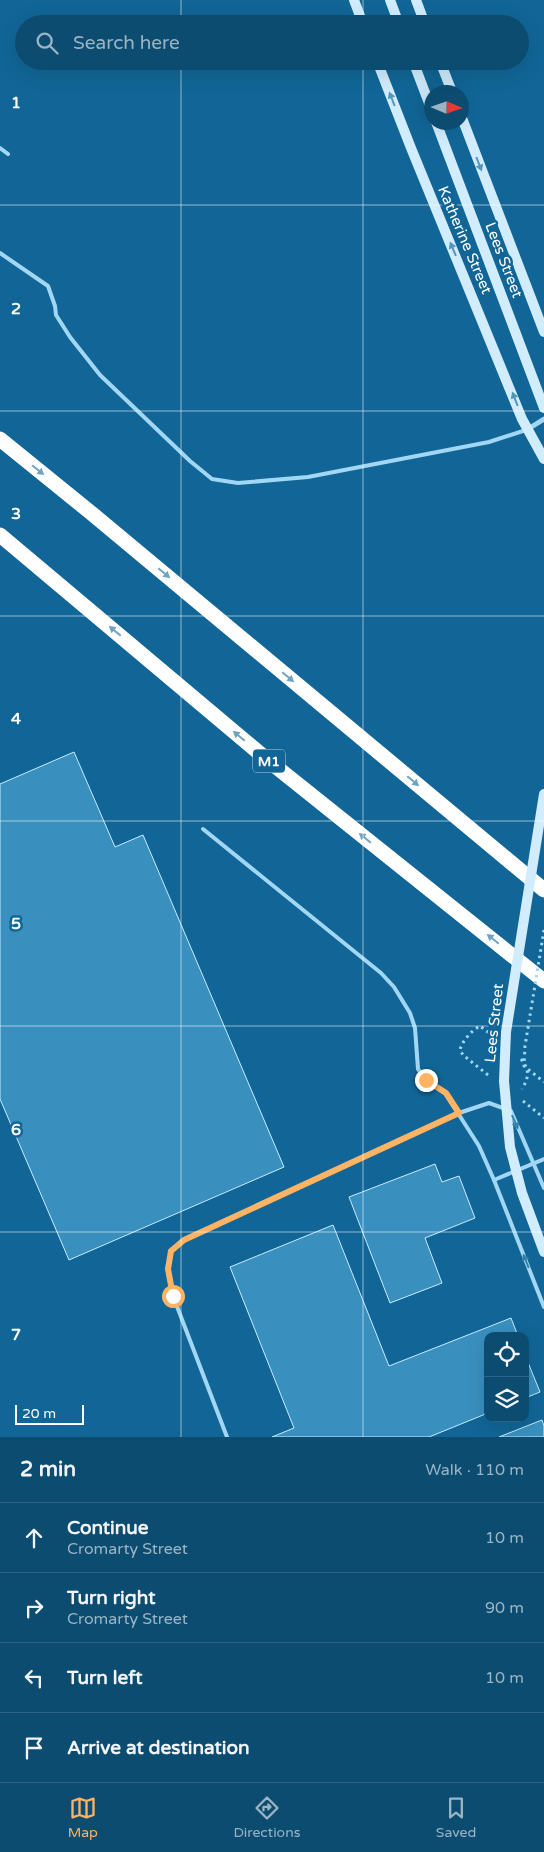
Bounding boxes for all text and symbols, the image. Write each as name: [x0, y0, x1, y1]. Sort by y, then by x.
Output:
search box: [15, 15, 529, 70]
icon: search: [33, 29, 61, 57]
text: Search here: [73, 32, 180, 54]
north arrow: [424, 85, 469, 130]
one-way arrow: [388, 91, 395, 106]
text: 1: [11, 93, 21, 113]
one-way arrow: [475, 157, 483, 172]
street label: Katherine Street: [434, 183, 496, 297]
street label: Lees Street: [481, 220, 527, 301]
one-way arrow: [448, 242, 456, 256]
text: 2: [11, 299, 21, 319]
one-way arrow: [511, 391, 519, 406]
one-way arrow: [31, 464, 44, 475]
text: 3: [11, 504, 21, 524]
one-way arrow: [157, 567, 169, 579]
one-way arrow: [109, 625, 122, 636]
one-way arrow: [282, 671, 294, 683]
text: 4: [11, 709, 21, 729]
one-way arrow: [233, 731, 245, 742]
road number: M1: [253, 749, 285, 772]
one-way arrow: [407, 775, 419, 787]
one-way arrow: [359, 833, 372, 844]
text: 5: [11, 914, 21, 934]
one-way arrow: [486, 934, 499, 945]
street label: Lees Street: [481, 982, 507, 1064]
route end: [415, 1069, 438, 1092]
one-way arrow: [512, 1115, 520, 1129]
text: 6: [11, 1120, 21, 1140]
one-way arrow: [522, 1253, 530, 1268]
route start: [162, 1285, 185, 1308]
text: 7: [11, 1325, 21, 1345]
map controls: [484, 1332, 529, 1422]
button: locate: [484, 1332, 529, 1377]
button: layers: [484, 1377, 529, 1422]
scale bar: [15, 1402, 84, 1425]
text: 20 m: [22, 1405, 56, 1422]
text: 2 min: [20, 1457, 76, 1482]
text: Walk · 110 m: [425, 1460, 524, 1480]
text: Continue: [67, 1517, 149, 1539]
icon: ahead: [20, 1524, 48, 1552]
text: 10 m: [485, 1528, 524, 1548]
text: Cromarty Street: [67, 1539, 188, 1559]
text: Turn right: [67, 1587, 155, 1609]
icon: right: [20, 1594, 48, 1622]
text: 90 m: [485, 1598, 524, 1618]
text: Cromarty Street: [67, 1609, 188, 1629]
icon: left: [20, 1664, 48, 1692]
text: Turn left: [67, 1667, 143, 1689]
text: 10 m: [485, 1668, 524, 1688]
icon: arrive: [20, 1734, 48, 1762]
text: Arrive at destination: [67, 1737, 250, 1759]
tab: Map: [68, 1794, 98, 1841]
tab: Directions: [233, 1794, 300, 1841]
tab: Saved: [436, 1794, 476, 1841]

